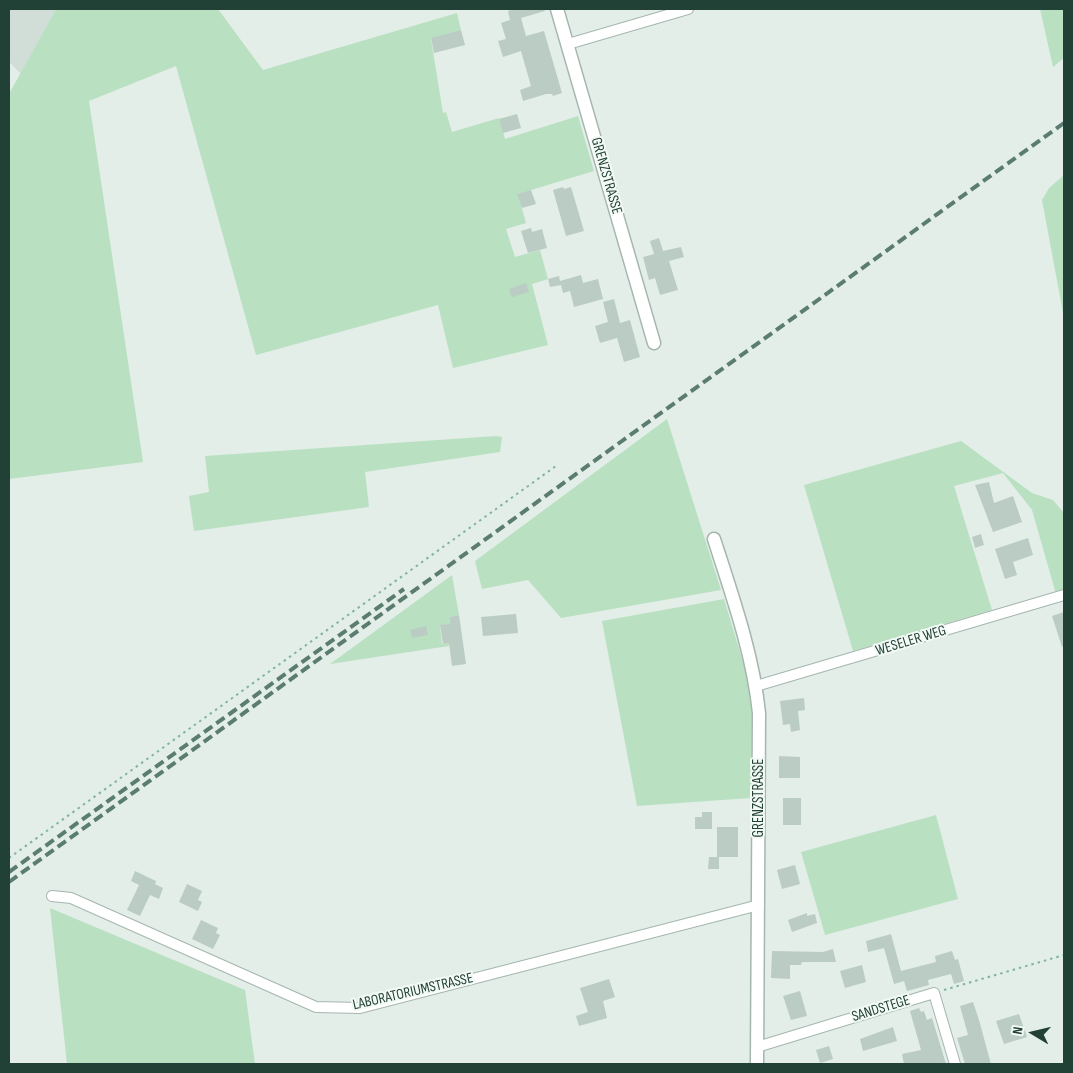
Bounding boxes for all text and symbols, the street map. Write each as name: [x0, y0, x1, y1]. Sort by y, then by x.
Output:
street label: GRENZSTRASSE: [586, 136, 626, 216]
street label: WESELER WEG: [874, 622, 948, 660]
street label: GRENZSTRASSE: [750, 759, 768, 837]
street label: LABORATORIUMSTRASSE: [351, 969, 475, 1015]
street label: SANDSTEGE: [850, 992, 912, 1026]
north arrow: [1008, 1008, 1058, 1058]
text: N: [1009, 1026, 1027, 1036]

